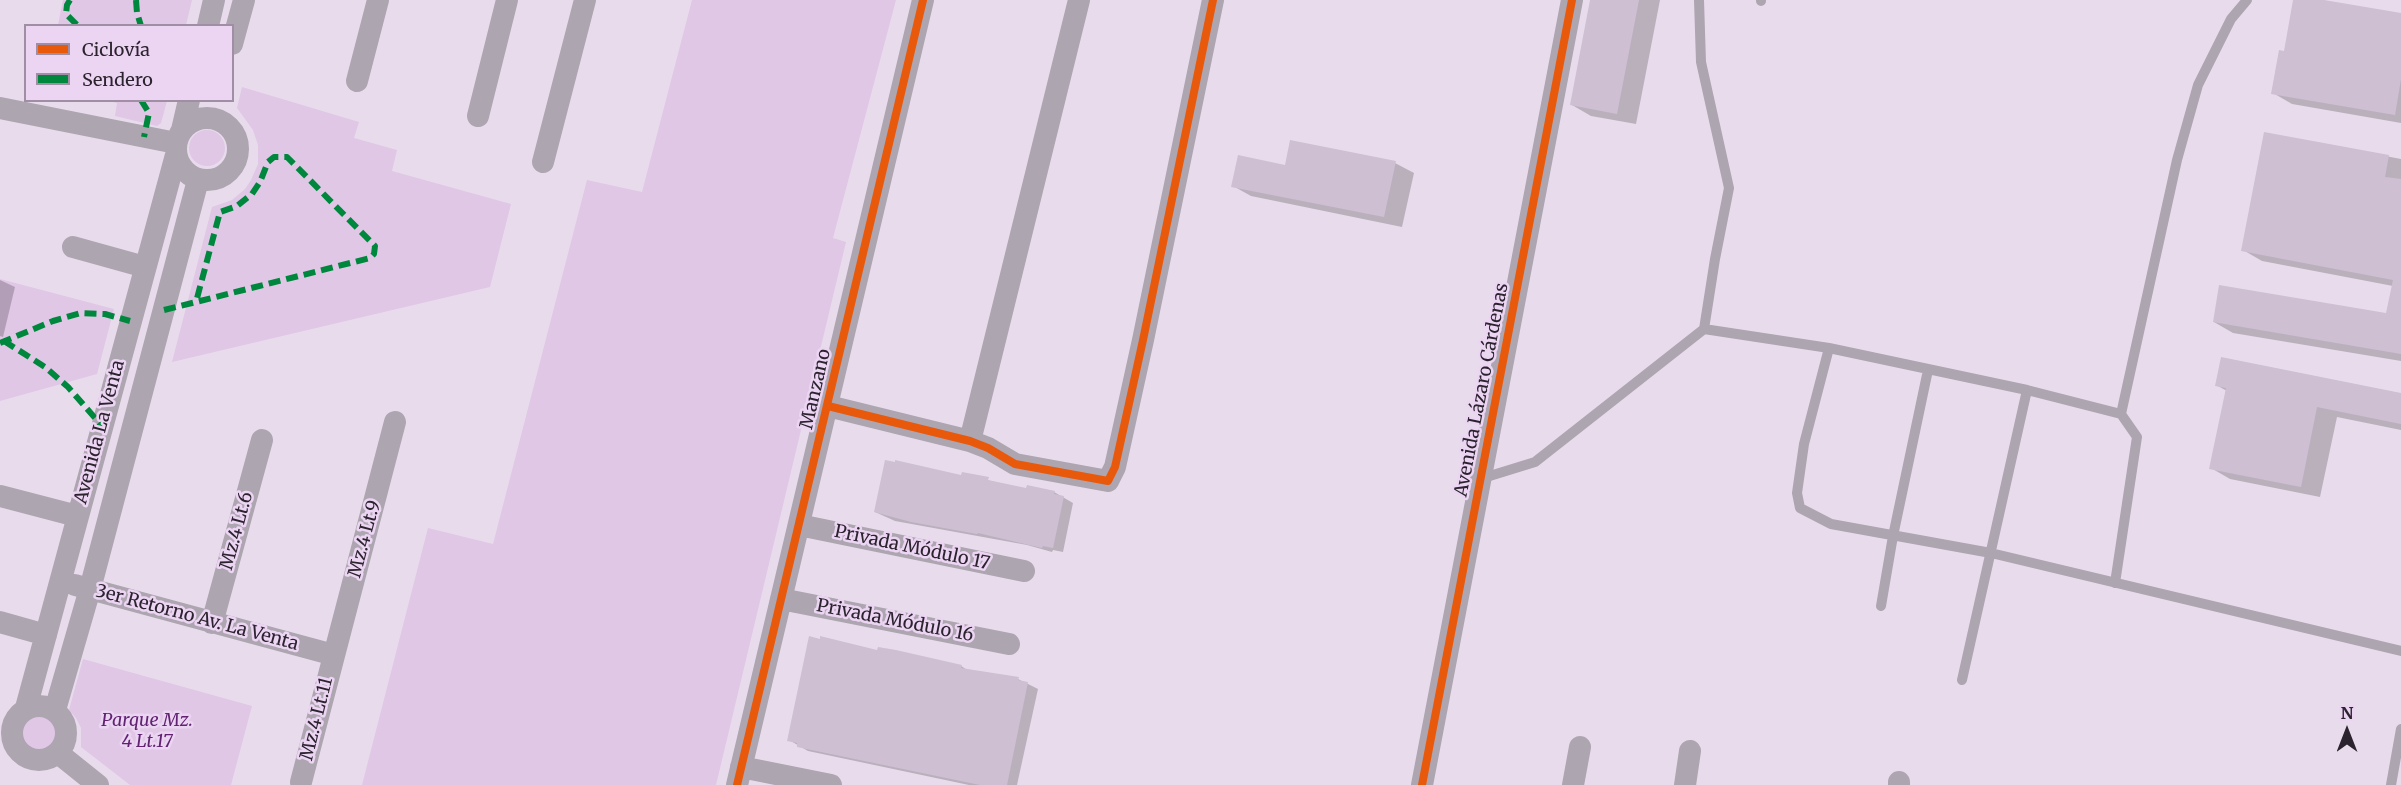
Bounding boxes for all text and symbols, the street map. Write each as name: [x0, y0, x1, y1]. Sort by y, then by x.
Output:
legend: [24, 24, 234, 102]
text: Ciclovía: [82, 38, 150, 61]
text: Sendero: [82, 68, 153, 91]
street label: Avenida Lázaro Cárdenas: [1451, 281, 1513, 499]
street label: Manzano: [796, 347, 836, 431]
street label: Avenida La Venta: [70, 358, 130, 506]
street label: Mz.4 Lt.6: [216, 490, 258, 572]
street label: Mz.4 Lt.9: [344, 498, 386, 580]
street label: Privada Módulo 17: [832, 521, 992, 575]
street label: 3er Retorno Av. La Venta: [93, 581, 301, 655]
street label: Privada Módulo 16: [815, 595, 975, 647]
street label: Mz.4 Lt.11: [296, 675, 338, 763]
north arrow: [2317, 701, 2377, 761]
text: N: [2341, 703, 2353, 723]
park label: Parque Mz. 4 Lt.17: [101, 710, 193, 752]

